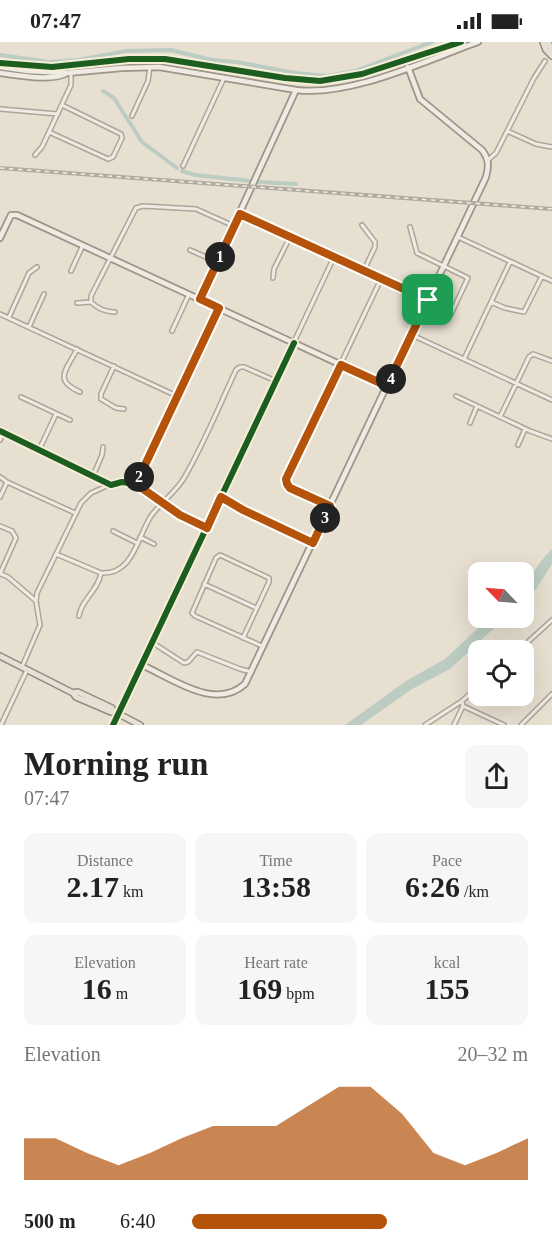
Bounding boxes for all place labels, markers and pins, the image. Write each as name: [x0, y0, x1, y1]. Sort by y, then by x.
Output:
pin: 1: [205, 242, 235, 272]
pin: [402, 274, 453, 325]
pin: 4: [376, 364, 406, 394]
pin: 2: [124, 462, 154, 492]
pin: 3: [310, 503, 340, 533]

